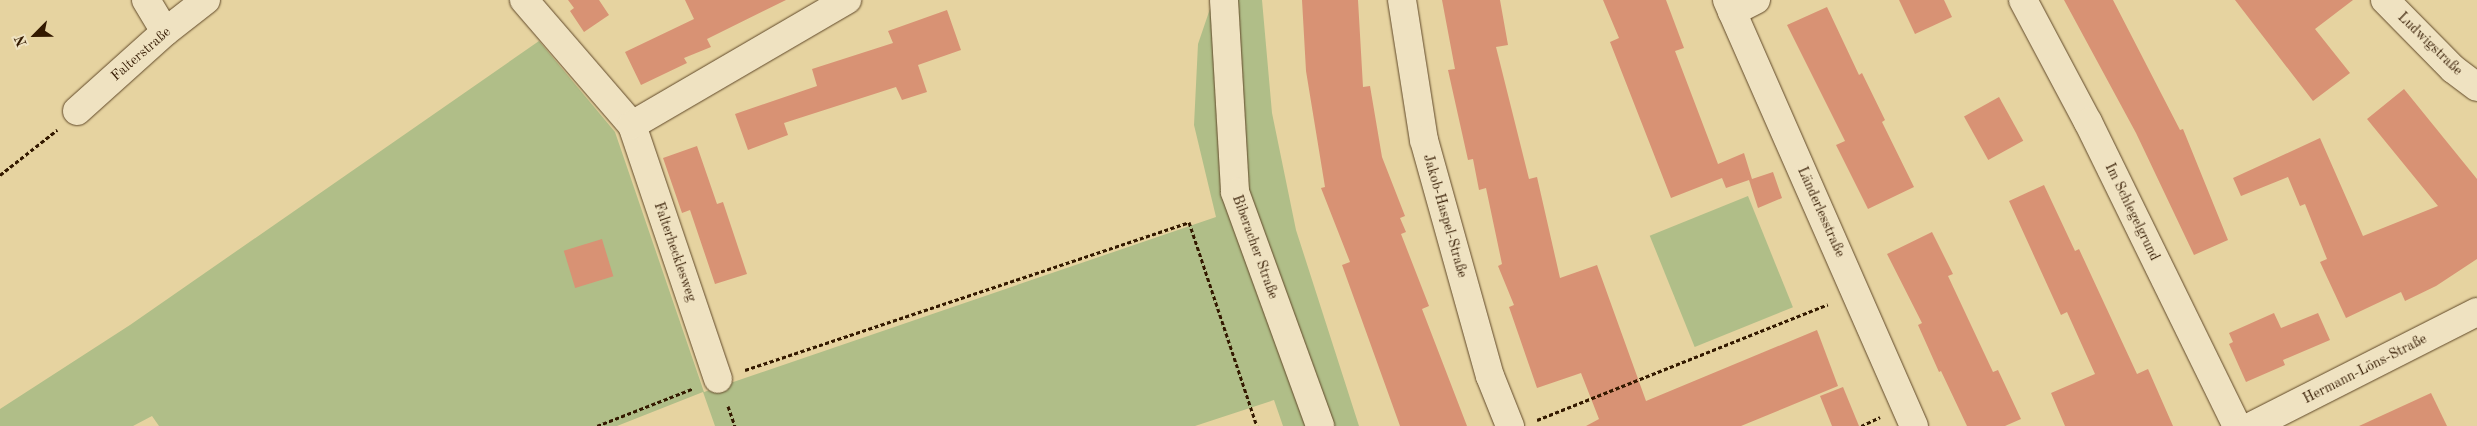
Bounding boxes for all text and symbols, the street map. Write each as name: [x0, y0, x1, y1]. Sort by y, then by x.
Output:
street label: Ludwigstraße: [2394, 9, 2466, 79]
north arrow: [10, 10, 60, 60]
street label: Falterstraße: [108, 23, 174, 85]
text: N: [13, 33, 30, 49]
street label: Jakob-Haspel-Straße: [1419, 152, 1471, 280]
street label: Im Schlegelgrund: [2101, 160, 2163, 264]
street label: Länderlesstraße: [1794, 164, 1848, 260]
street label: Biberacher Straße: [1228, 193, 1282, 301]
street label: Falterhecklesweg: [650, 200, 700, 304]
street label: Hermann-Löns-Straße: [2300, 330, 2430, 408]

